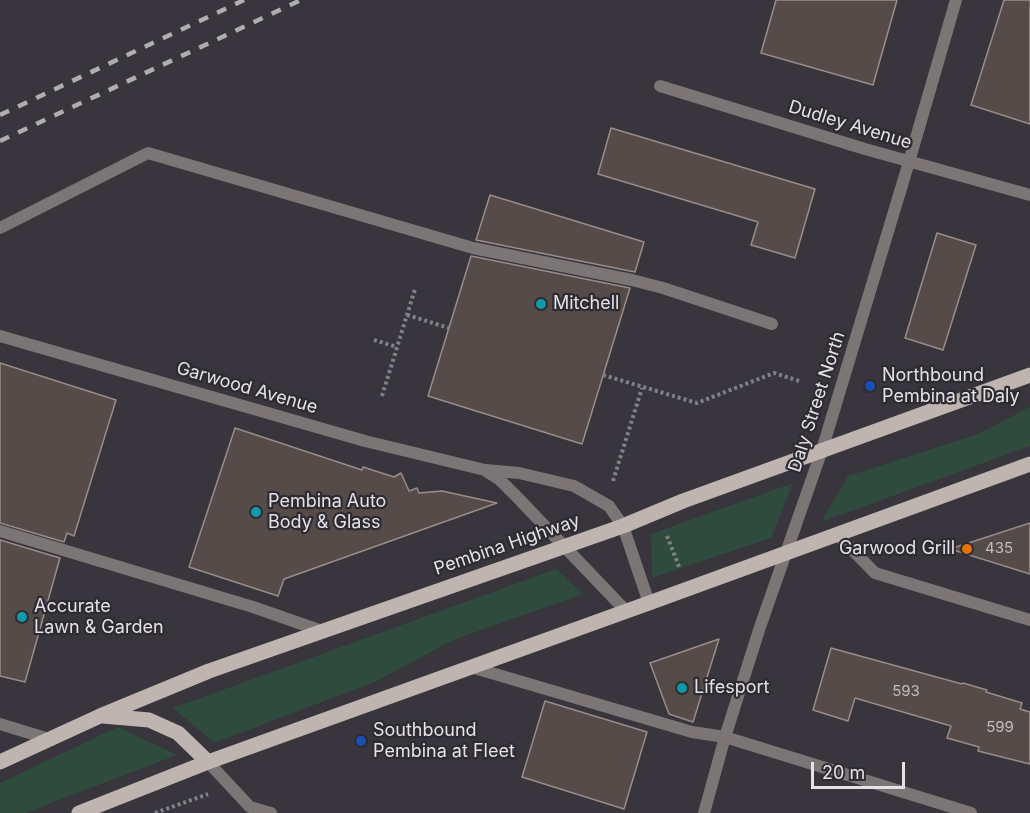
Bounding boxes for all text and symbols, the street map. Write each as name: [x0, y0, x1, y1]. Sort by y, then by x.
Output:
street label: Dudley Avenue: [786, 96, 914, 154]
place label: Mitchell: [553, 293, 619, 315]
marker: Mitchell: [534, 297, 548, 311]
street label: Daly Street North: [784, 329, 850, 475]
street label: Garwood Avenue: [174, 358, 320, 418]
place label: Northbound Pembina at Daly: [882, 365, 1020, 407]
marker: Northbound Pembina at Daly: [863, 379, 877, 393]
place label: Pembina Auto Body & Glass: [268, 491, 386, 534]
marker: Pembina Auto Body & Glass: [249, 505, 263, 519]
street label: Pembina Highway: [431, 510, 583, 580]
place label: Garwood Grill: [839, 538, 955, 560]
house number: 435: [985, 539, 1013, 557]
marker: Garwood Grill: [960, 542, 974, 556]
place label: Accurate Lawn & Garden: [34, 596, 164, 638]
marker: Accurate Lawn & Garden: [15, 610, 29, 624]
place label: Lifesport: [694, 677, 769, 699]
marker: Lifesport: [675, 681, 689, 695]
house number: 593: [892, 682, 920, 700]
house number: 599: [986, 718, 1014, 736]
place label: Southbound Pembina at Fleet: [373, 720, 515, 762]
marker: Southbound Pembina at Fleet: [354, 734, 368, 748]
scale bar: [814, 750, 908, 788]
text: 20 m: [822, 762, 865, 783]

